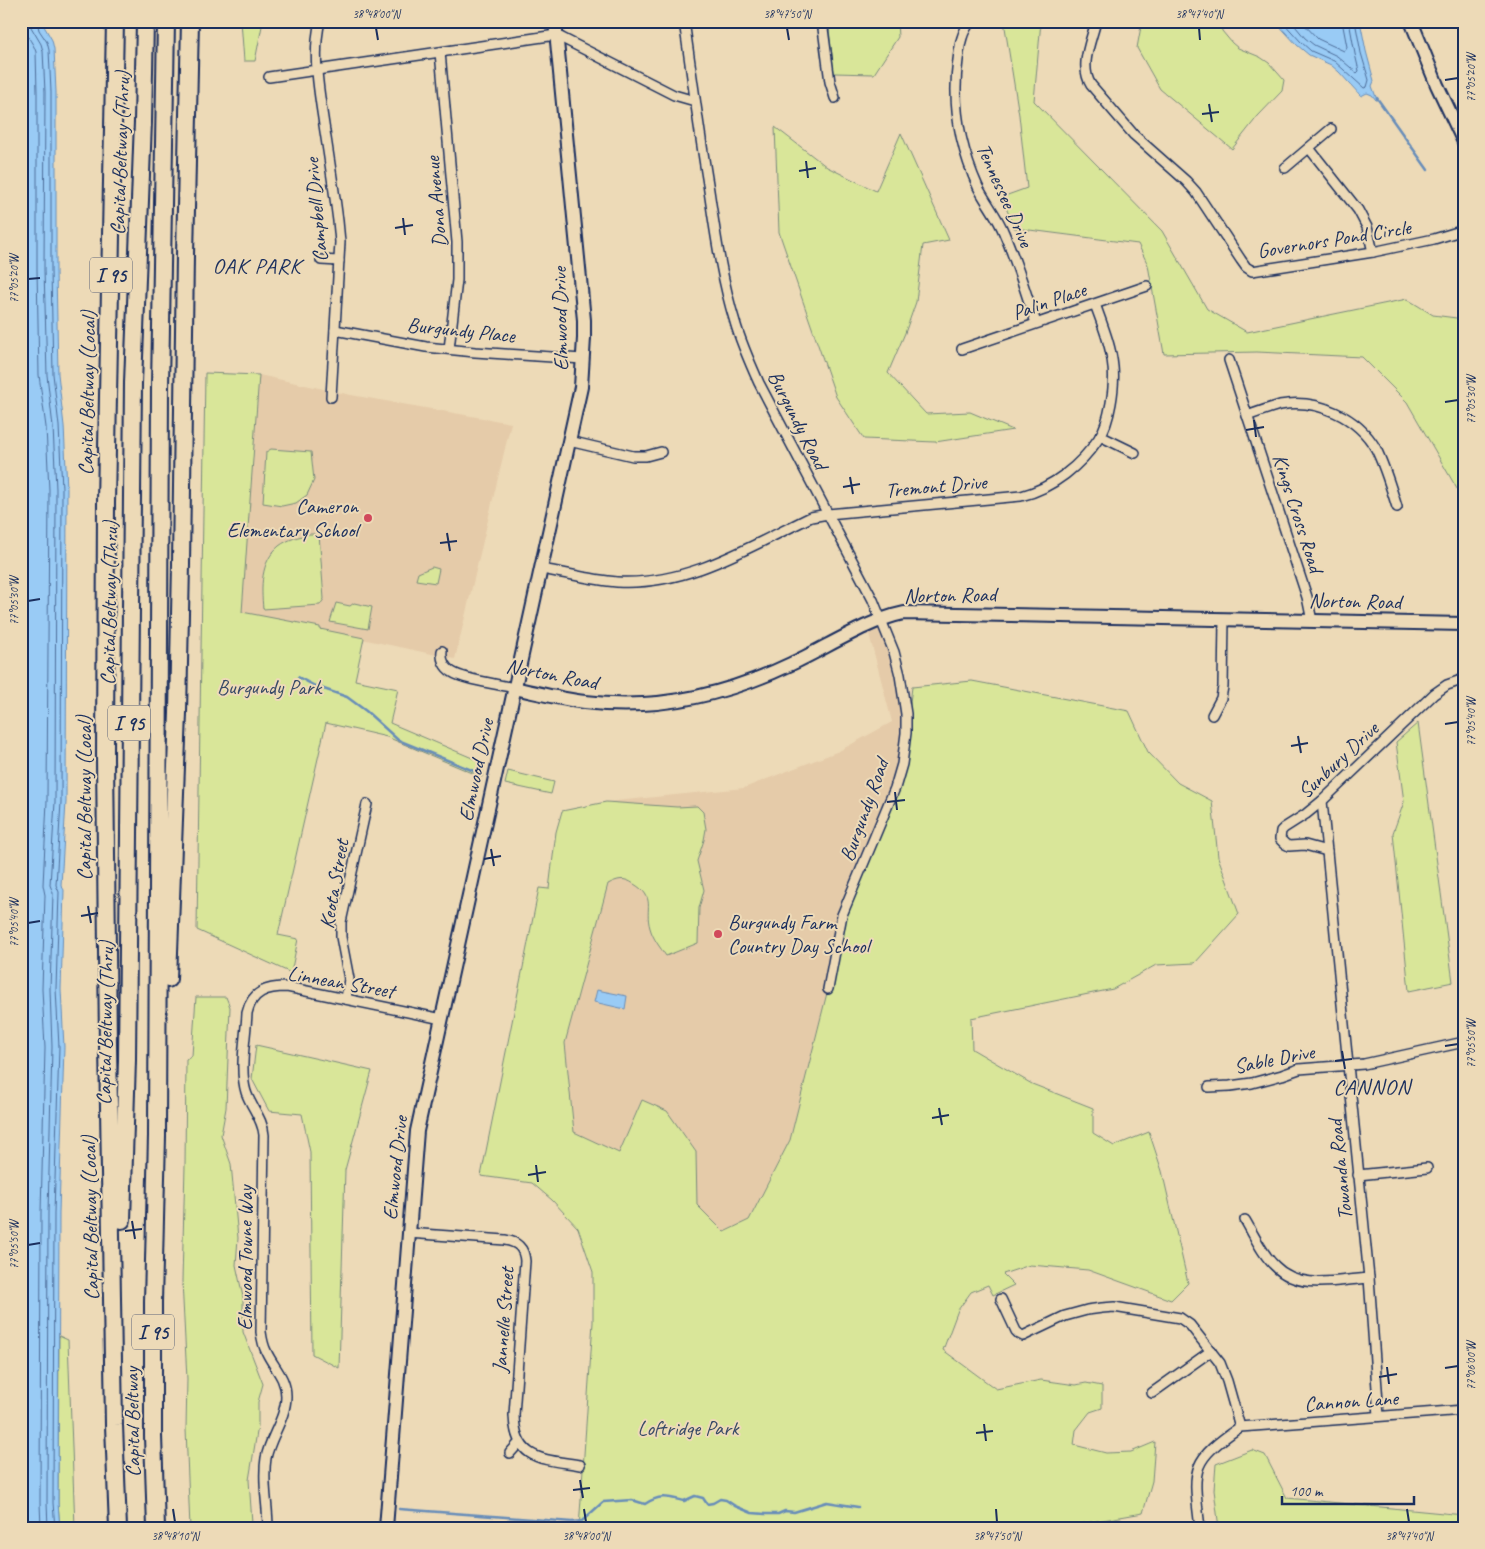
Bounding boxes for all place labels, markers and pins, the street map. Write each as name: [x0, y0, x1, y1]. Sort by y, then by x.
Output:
place label: Cameron Elementary School: [227, 493, 361, 543]
marker: Cameron Elementary School: [362, 512, 374, 524]
place label: Burgundy Farm Country Day School: [728, 909, 872, 959]
marker: Burgundy Farm Country Day School: [712, 928, 724, 940]

